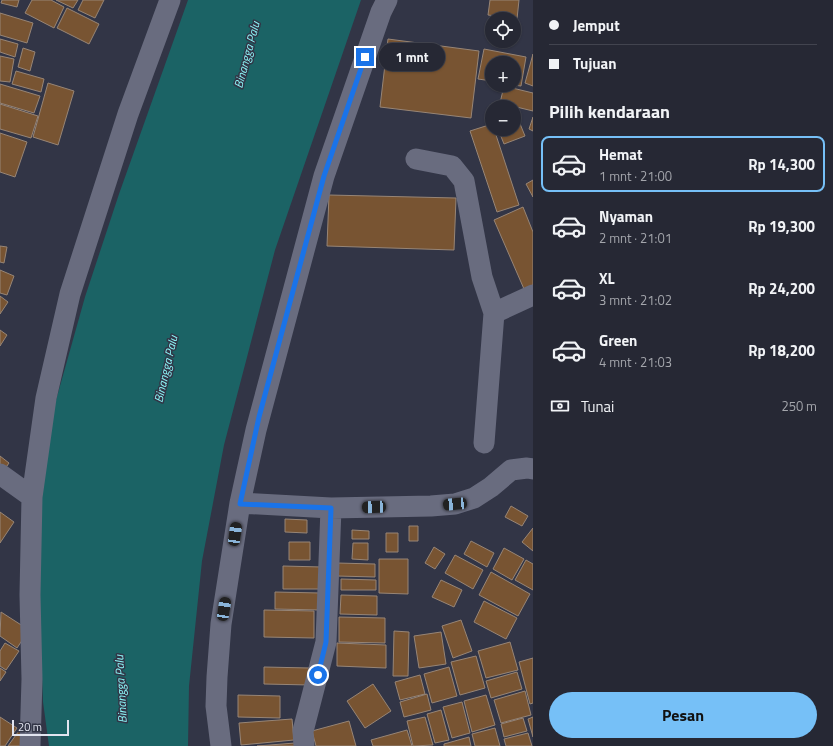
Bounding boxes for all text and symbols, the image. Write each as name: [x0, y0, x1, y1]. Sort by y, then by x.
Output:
map controls: [485, 12, 521, 136]
button: locate: [485, 12, 521, 48]
text: Jemput: [573, 14, 620, 37]
water label: Binangga Palu: [228, 18, 265, 90]
callout: 1 mnt: [379, 43, 445, 71]
text: 1 mnt: [396, 47, 428, 67]
route end: [356, 48, 374, 66]
text: Tujuan: [573, 52, 617, 75]
button: +: [485, 56, 521, 92]
text: Pilih kendaraan: [549, 98, 670, 125]
button: −: [485, 100, 521, 136]
text: Hemat: [599, 143, 642, 166]
icon: car: [551, 146, 587, 182]
text: Rp 14,300: [748, 153, 815, 176]
text: 1 mnt · 21:00: [599, 166, 672, 186]
text: Nyaman: [599, 205, 653, 228]
icon: car: [551, 208, 587, 244]
text: Rp 19,300: [748, 215, 815, 238]
text: 2 mnt · 21:01: [599, 228, 672, 248]
text: XL: [599, 267, 615, 290]
icon: car: [551, 270, 587, 306]
text: Rp 24,200: [748, 277, 815, 300]
text: 3 mnt · 21:02: [599, 290, 672, 310]
text: Green: [599, 329, 637, 352]
water label: Binangga Palu: [149, 332, 183, 404]
icon: car: [551, 332, 587, 368]
text: Rp 18,200: [748, 339, 815, 362]
text: 4 mnt · 21:03: [599, 352, 672, 372]
icon: cash: [549, 395, 571, 417]
text: Tunai: [581, 395, 614, 418]
text: 250 m: [781, 396, 817, 416]
car: [443, 497, 467, 511]
car: [362, 501, 386, 513]
car: [227, 521, 243, 547]
car: [216, 596, 232, 622]
water label: Binangga Palu: [109, 653, 132, 724]
route start: [309, 666, 327, 684]
button: Pesan: [549, 692, 817, 738]
scale bar: [12, 718, 69, 737]
text: 20 m: [18, 719, 42, 735]

